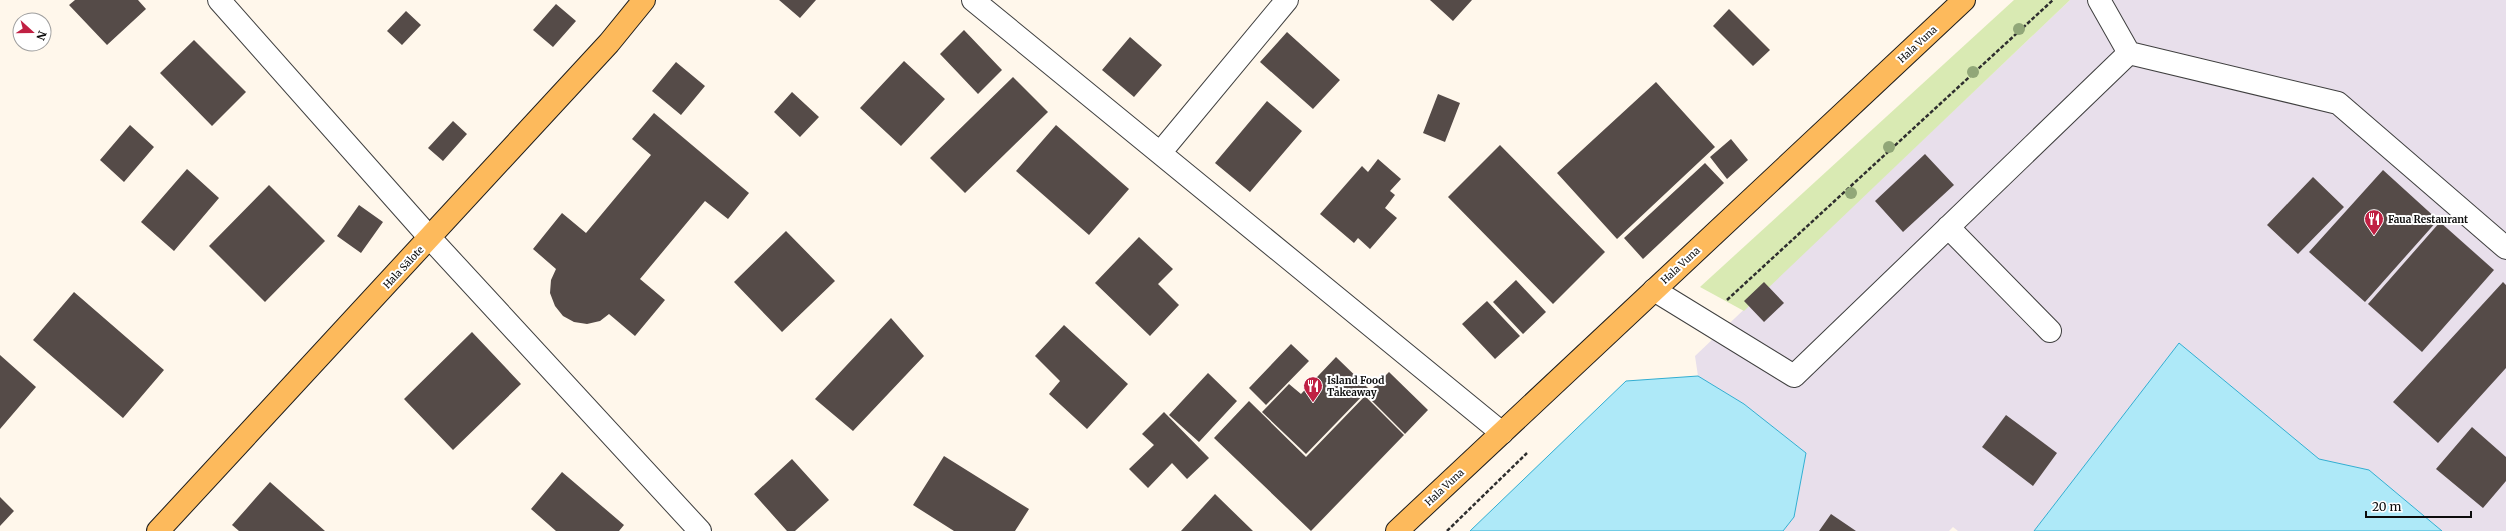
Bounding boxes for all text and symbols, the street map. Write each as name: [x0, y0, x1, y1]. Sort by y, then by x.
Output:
north arrow: [12, 12, 52, 52]
street label: Hala Vuna: [1895, 23, 1940, 66]
text: N: [33, 29, 49, 42]
restaurant icon: Faua Restaurant: [2363, 208, 2385, 236]
place label: Faua Restaurant: [2388, 213, 2468, 226]
street label: Hala Sālote: [380, 243, 426, 291]
street label: Hala Vuna: [1658, 244, 1703, 287]
place label: Island Food Takeaway: [1327, 374, 1384, 399]
restaurant icon: Island Food Takeaway: [1302, 375, 1324, 403]
street label: Hala Vuna: [1422, 466, 1467, 509]
scale bar: [2366, 493, 2471, 519]
text: 20 m: [2372, 499, 2401, 514]

